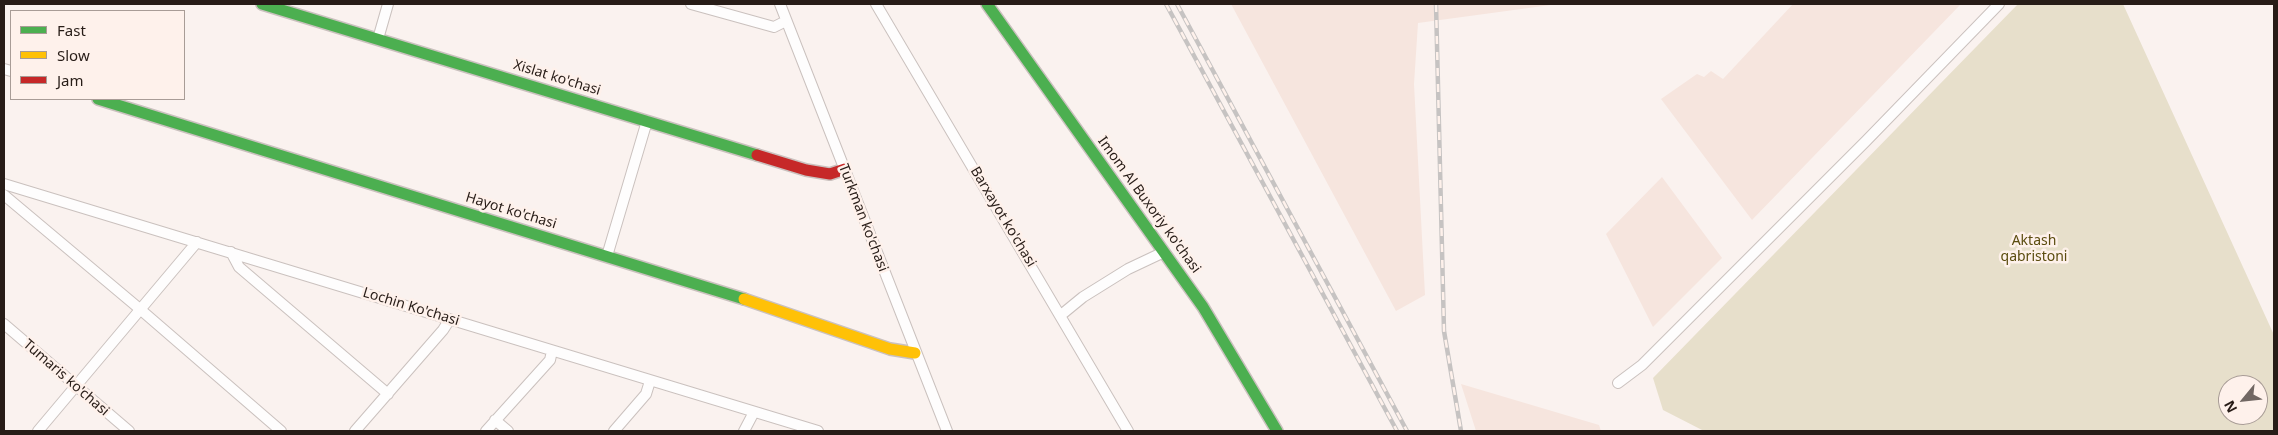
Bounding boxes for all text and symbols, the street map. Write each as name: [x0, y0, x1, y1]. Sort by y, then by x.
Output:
legend: [10, 10, 185, 100]
text: Fast: [57, 20, 86, 40]
text: Slow: [57, 45, 90, 65]
street label: Xislat ko'chasi: [511, 57, 603, 99]
text: Jam: [57, 70, 84, 90]
street label: Imom Al Buxoriy ko'chasi: [1094, 134, 1204, 276]
street label: Turkman ko'chasi: [835, 162, 891, 274]
street label: Barxayot ko'chasi: [966, 164, 1040, 270]
street label: Hayot ko'chasi: [464, 189, 558, 233]
park label: Aktash qabristoni: [2001, 233, 2067, 266]
street label: Lochin Ko'chasi: [361, 284, 461, 330]
street label: Tumaris ko'chasi: [20, 336, 112, 420]
north arrow: [2218, 375, 2268, 425]
text: N: [2219, 397, 2241, 416]

